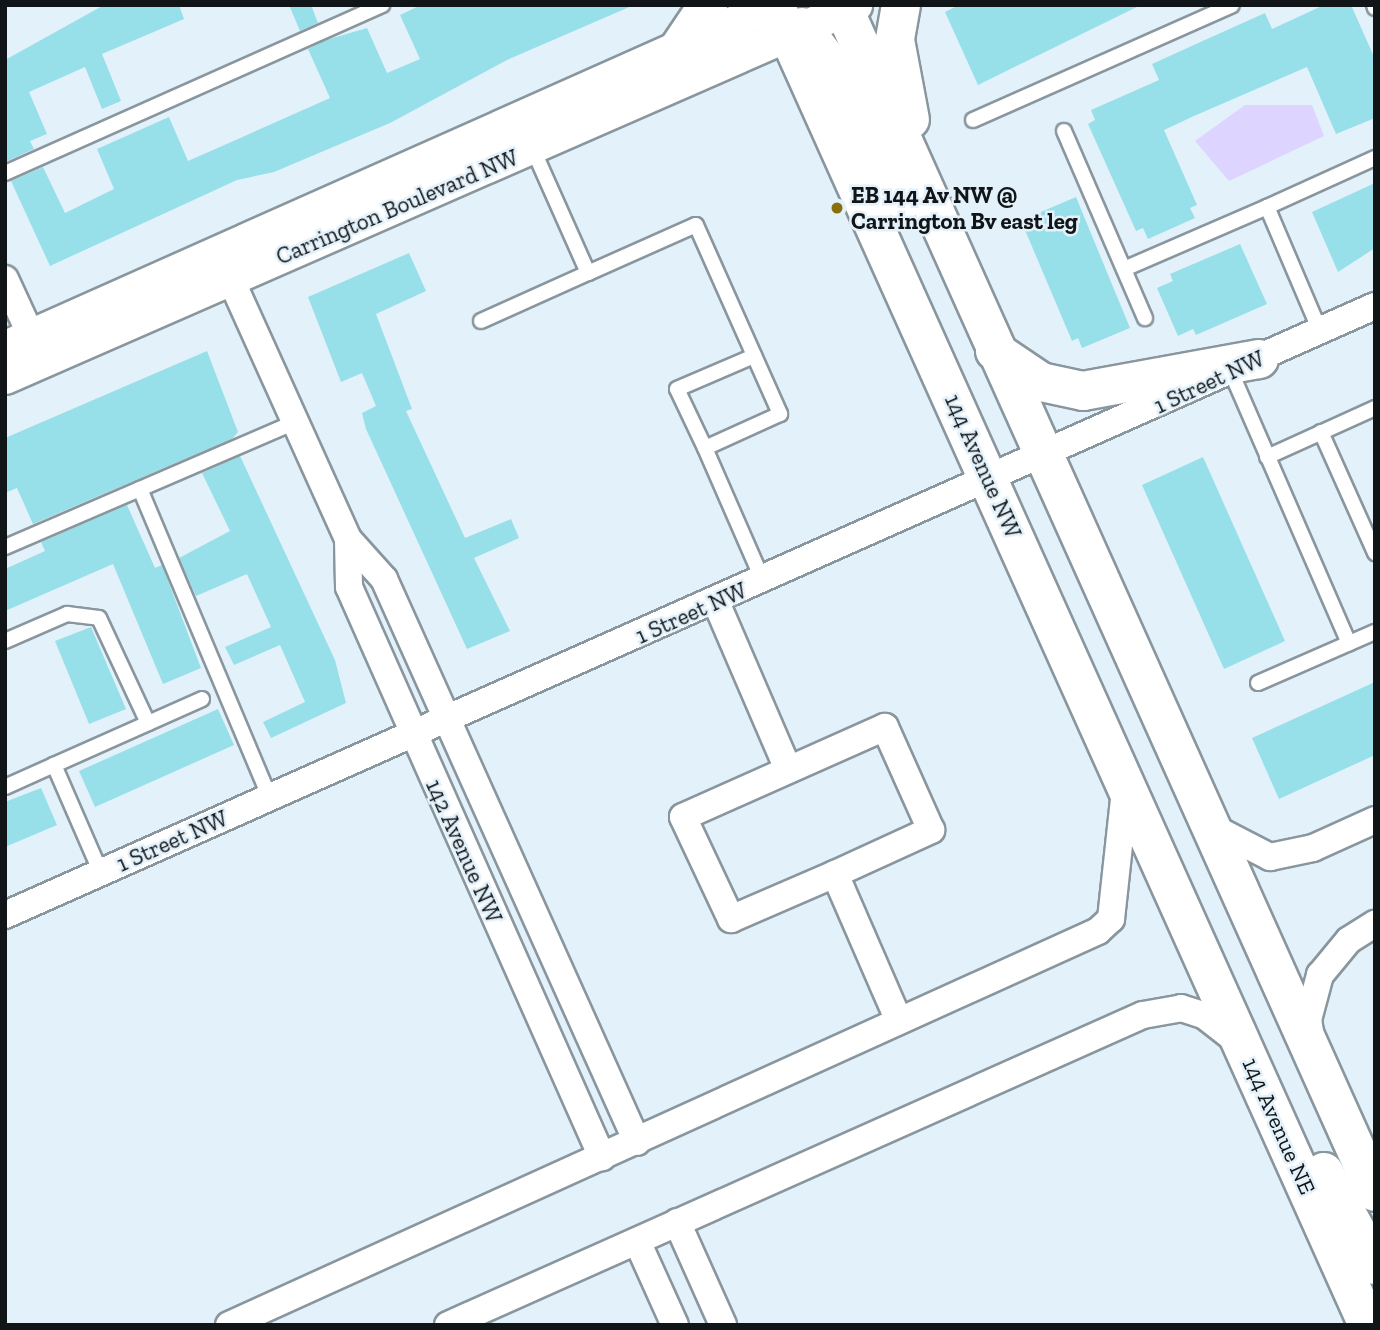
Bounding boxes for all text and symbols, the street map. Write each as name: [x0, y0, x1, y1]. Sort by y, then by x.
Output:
street label: Carrington Boulevard NW: [272, 143, 522, 271]
place label: EB 144 Av NW @ Carrington Bv east leg: [851, 181, 1078, 235]
marker: EB 144 Av NW @ Carrington Bv east leg: [829, 200, 845, 216]
street label: 1 Street NW: [1150, 344, 1268, 420]
street label: 144 Avenue NW: [939, 389, 1027, 543]
street label: 1 Street NW: [631, 576, 751, 650]
street label: 142 Avenue NW: [420, 775, 508, 927]
street label: 1 Street NW: [112, 804, 232, 878]
street label: 144 Avenue NE: [1236, 1053, 1322, 1199]

